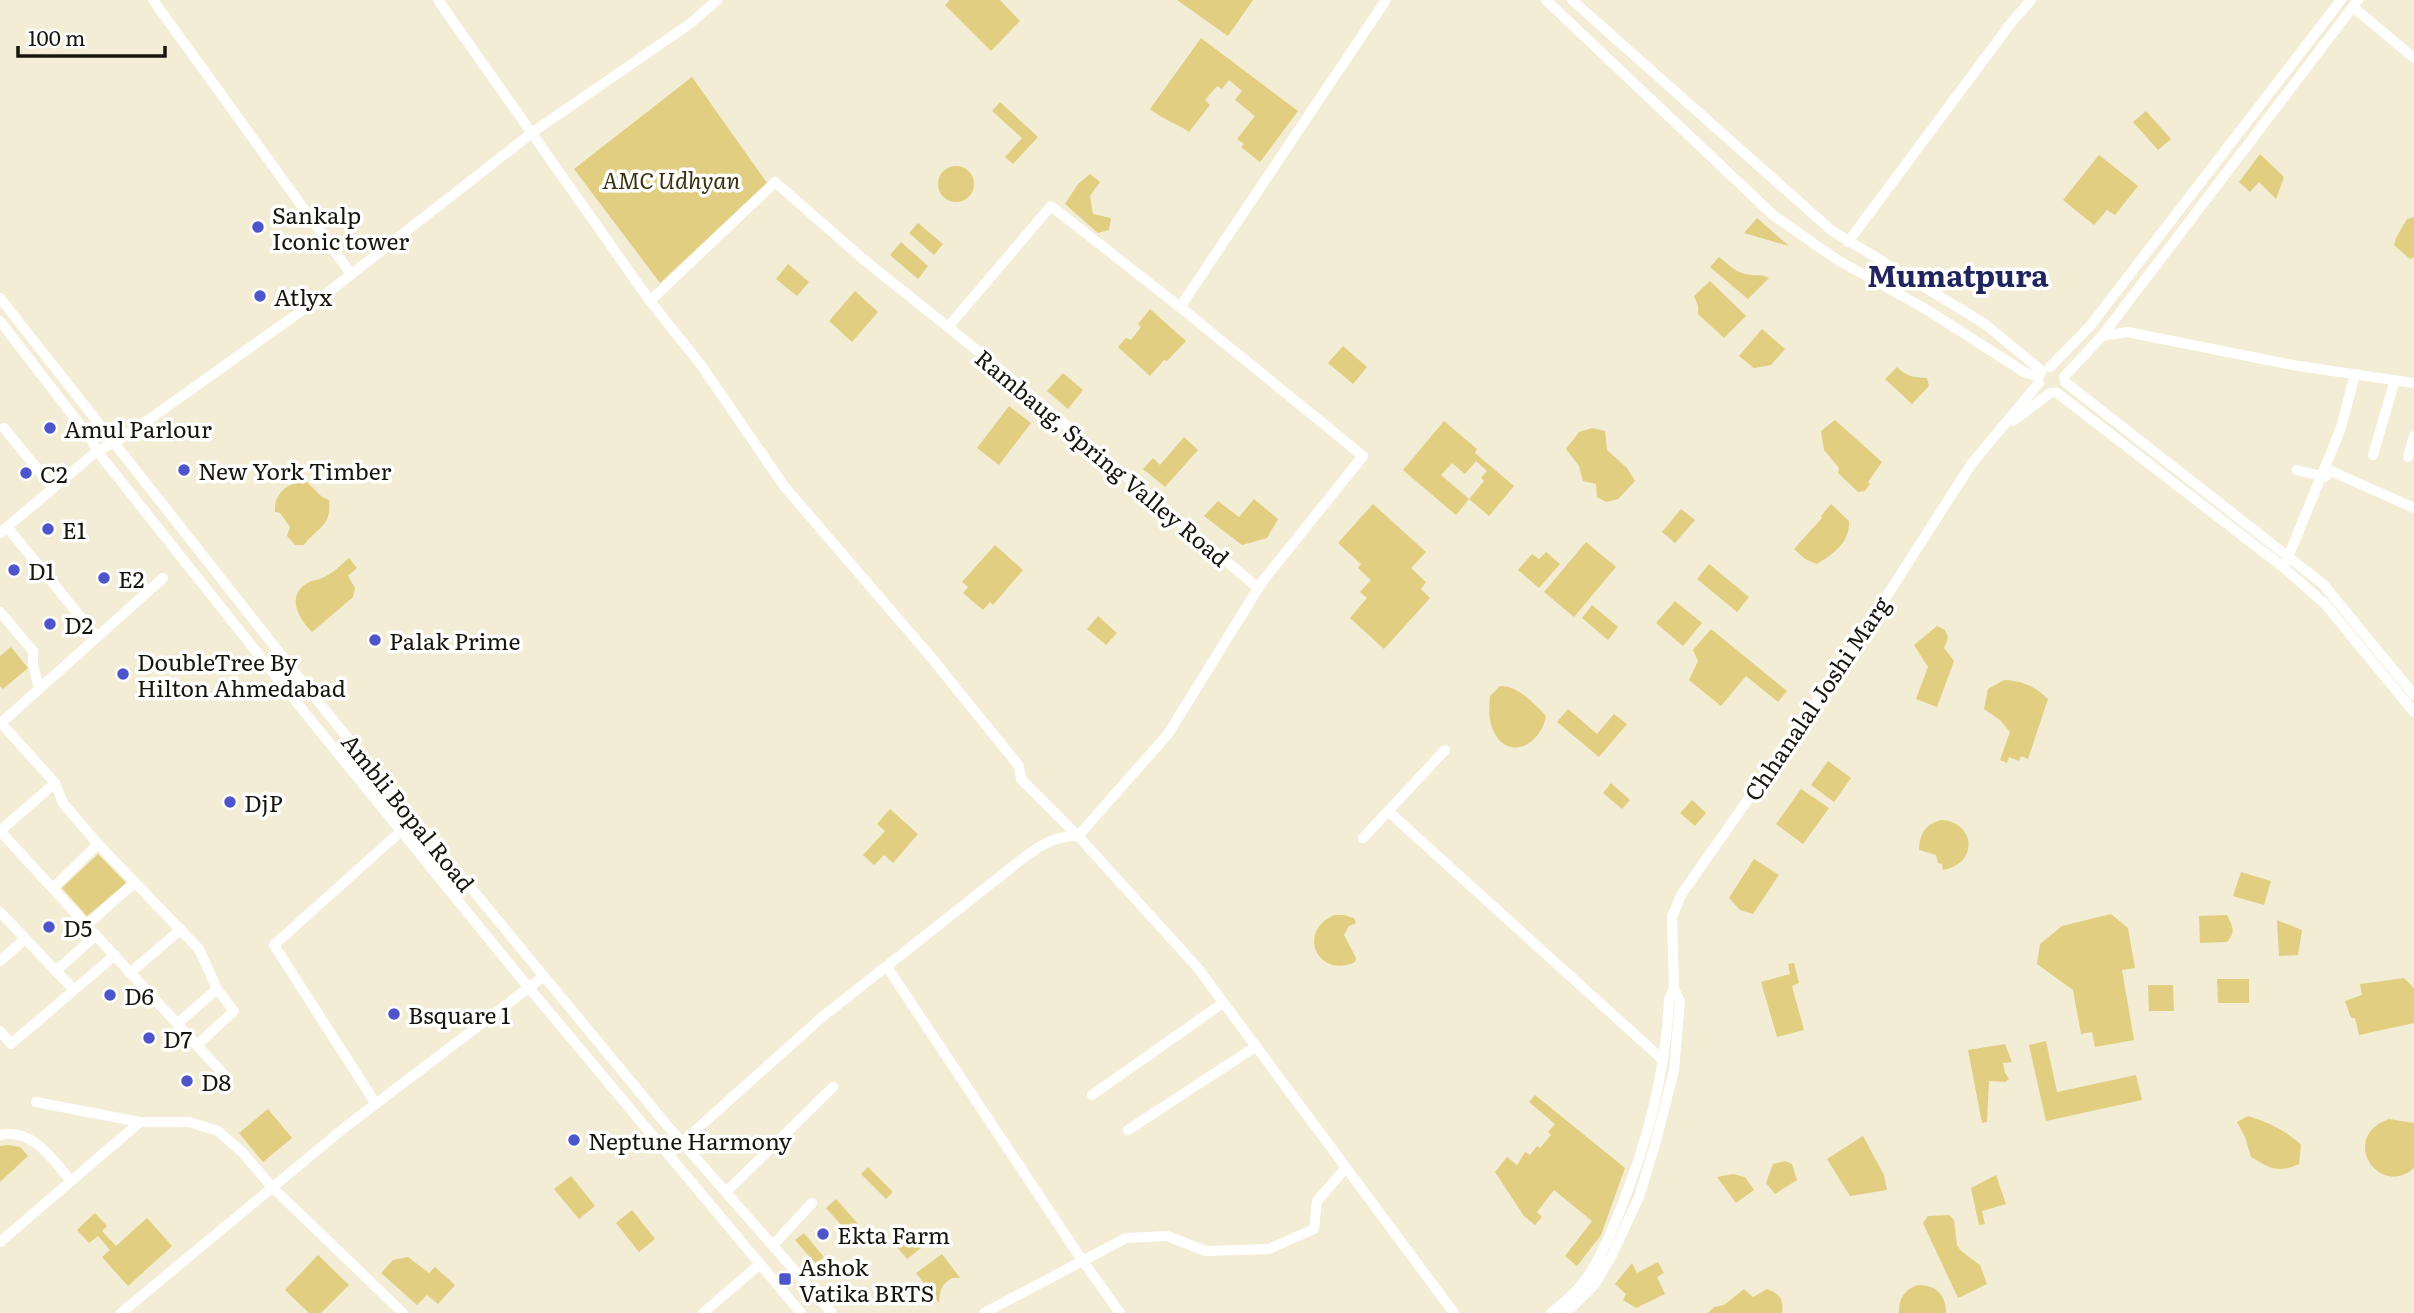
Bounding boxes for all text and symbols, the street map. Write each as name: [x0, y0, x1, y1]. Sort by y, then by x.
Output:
scale bar: [18, 14, 164, 58]
text: 100 m: [28, 21, 85, 52]
park label: AMC Udhyan: [602, 162, 740, 196]
place label: Sankalp Iconic tower: [272, 197, 409, 257]
marker: Sankalp Iconic tower: [250, 219, 266, 235]
district label: Mumatpura: [1867, 252, 2049, 296]
place label: Atlyx: [274, 279, 332, 313]
marker: Atlyx: [252, 288, 268, 304]
street label: Rambaug, Spring Valley Road: [969, 340, 1237, 574]
place label: Amul Parlour: [64, 411, 212, 445]
marker: Amul Parlour: [42, 420, 58, 436]
place label: New York Timber: [198, 453, 391, 487]
place label: C2: [40, 456, 68, 490]
marker: New York Timber: [176, 462, 192, 478]
marker: C2: [18, 465, 34, 481]
place label: E1: [62, 512, 86, 546]
marker: E1: [40, 521, 56, 537]
place label: D1: [28, 553, 55, 587]
place label: E2: [118, 561, 144, 595]
marker: D1: [6, 562, 22, 578]
marker: E2: [96, 570, 112, 586]
street label: Chhanalal Joshi Marg: [1735, 589, 1897, 807]
place label: D2: [64, 607, 93, 641]
marker: D2: [42, 616, 58, 632]
place label: Palak Prime: [389, 623, 521, 657]
marker: Palak Prime: [367, 632, 383, 648]
place label: DoubleTree By Hilton Ahmedabad: [137, 644, 346, 704]
marker: DoubleTree By Hilton Ahmedabad: [115, 666, 131, 682]
street label: Ambli Bopal Road: [335, 726, 483, 898]
place label: DjP: [244, 785, 283, 819]
marker: DjP: [222, 794, 238, 810]
place label: D5: [63, 910, 92, 944]
marker: D5: [41, 919, 57, 935]
place label: D6: [124, 978, 154, 1012]
marker: D6: [102, 987, 118, 1003]
place label: Bsquare 1: [408, 997, 510, 1031]
marker: Bsquare 1: [386, 1006, 402, 1022]
place label: D7: [163, 1021, 193, 1055]
marker: D7: [141, 1030, 157, 1046]
place label: D8: [201, 1064, 231, 1098]
marker: D8: [179, 1073, 195, 1089]
place label: Neptune Harmony: [588, 1123, 793, 1157]
marker: Neptune Harmony: [566, 1132, 582, 1148]
place label: Ekta Farm: [837, 1217, 950, 1251]
marker: Ekta Farm: [815, 1226, 831, 1242]
place label: Ashok Vatika BRTS: [799, 1249, 934, 1309]
marker: Ashok Vatika BRTS: [777, 1271, 793, 1287]

